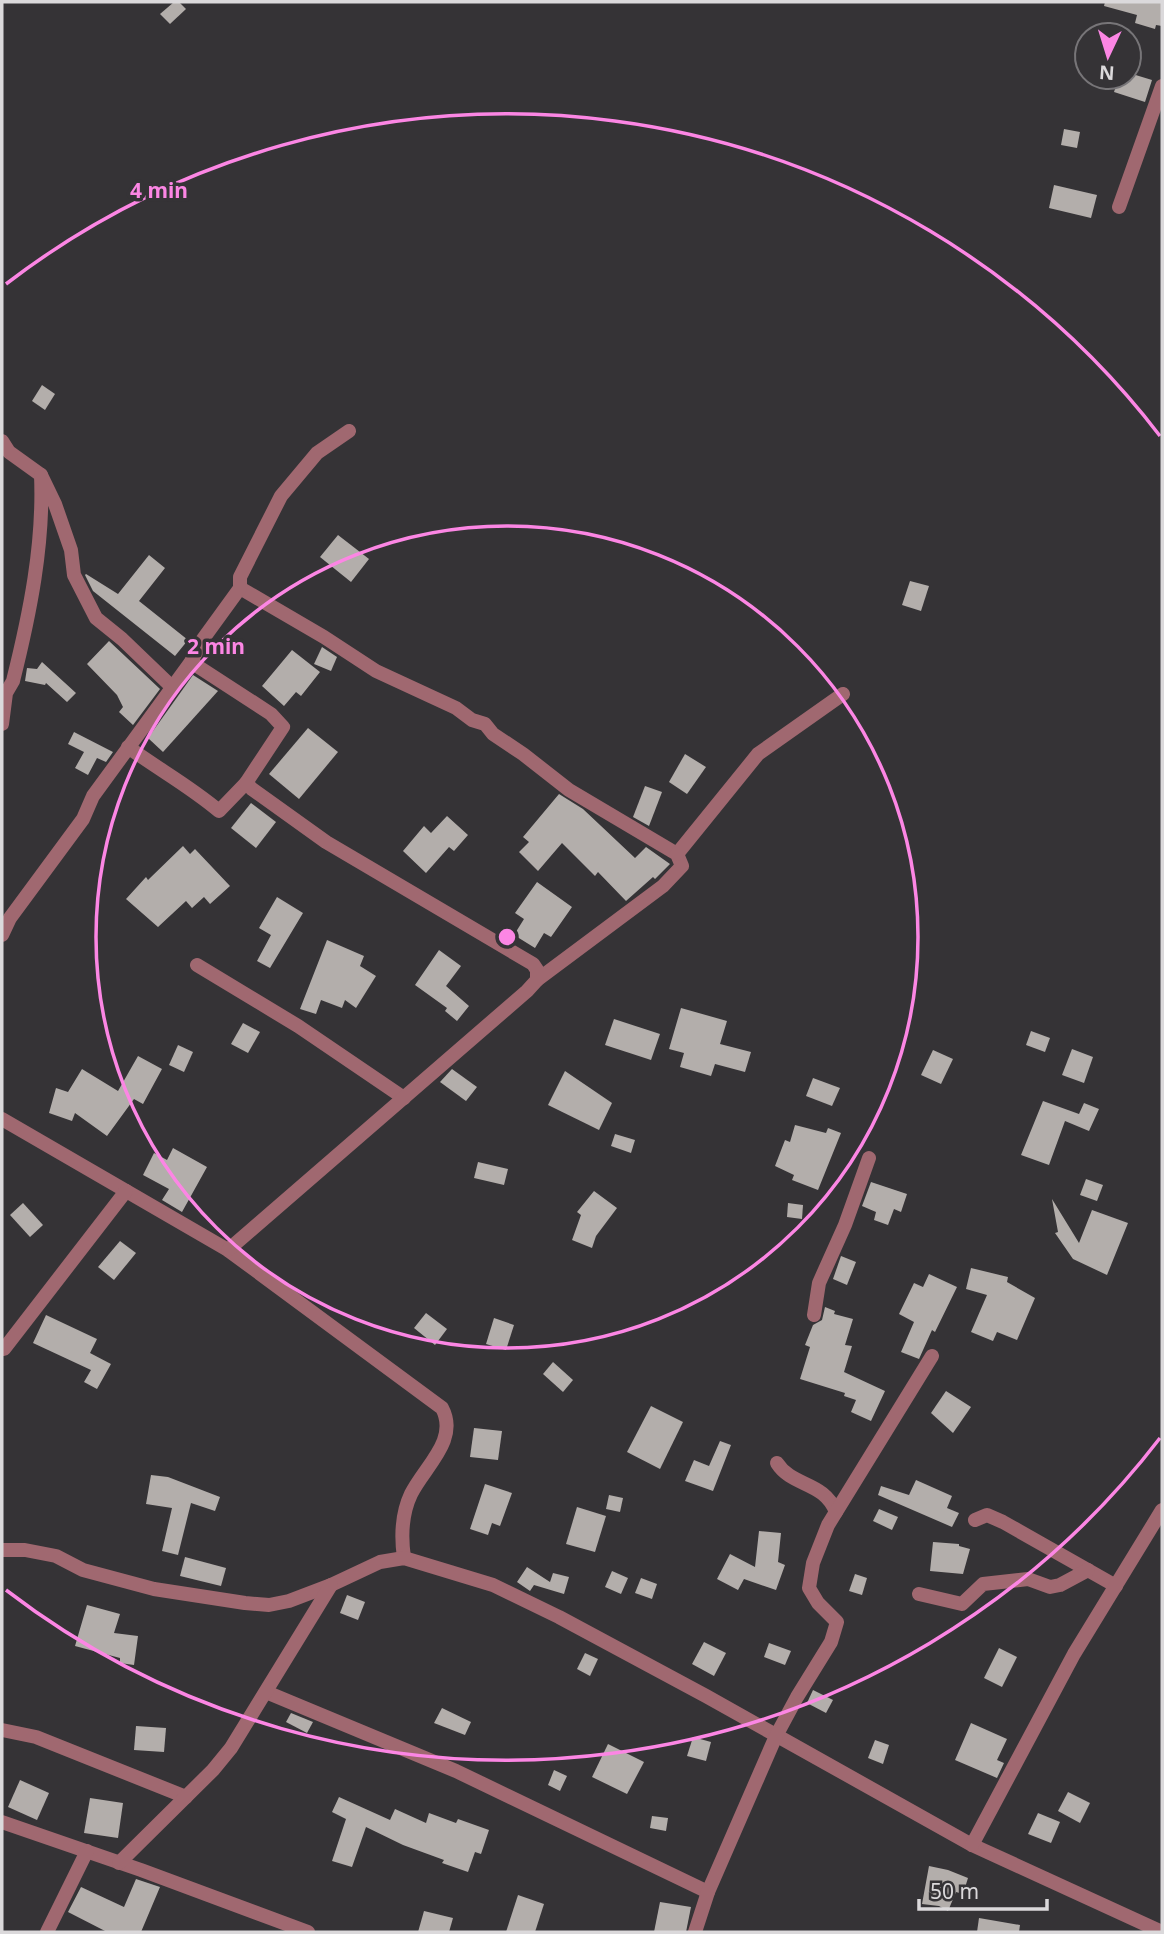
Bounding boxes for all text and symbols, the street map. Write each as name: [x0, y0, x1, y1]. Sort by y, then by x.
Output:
north arrow: [1073, 21, 1143, 91]
text: N: [1098, 59, 1115, 86]
text: 4 min: [130, 176, 188, 204]
text: 2 min: [187, 632, 245, 660]
centre of rings: [495, 925, 519, 949]
scale bar: [919, 1868, 1047, 1912]
text: 50 m: [930, 1877, 979, 1905]

